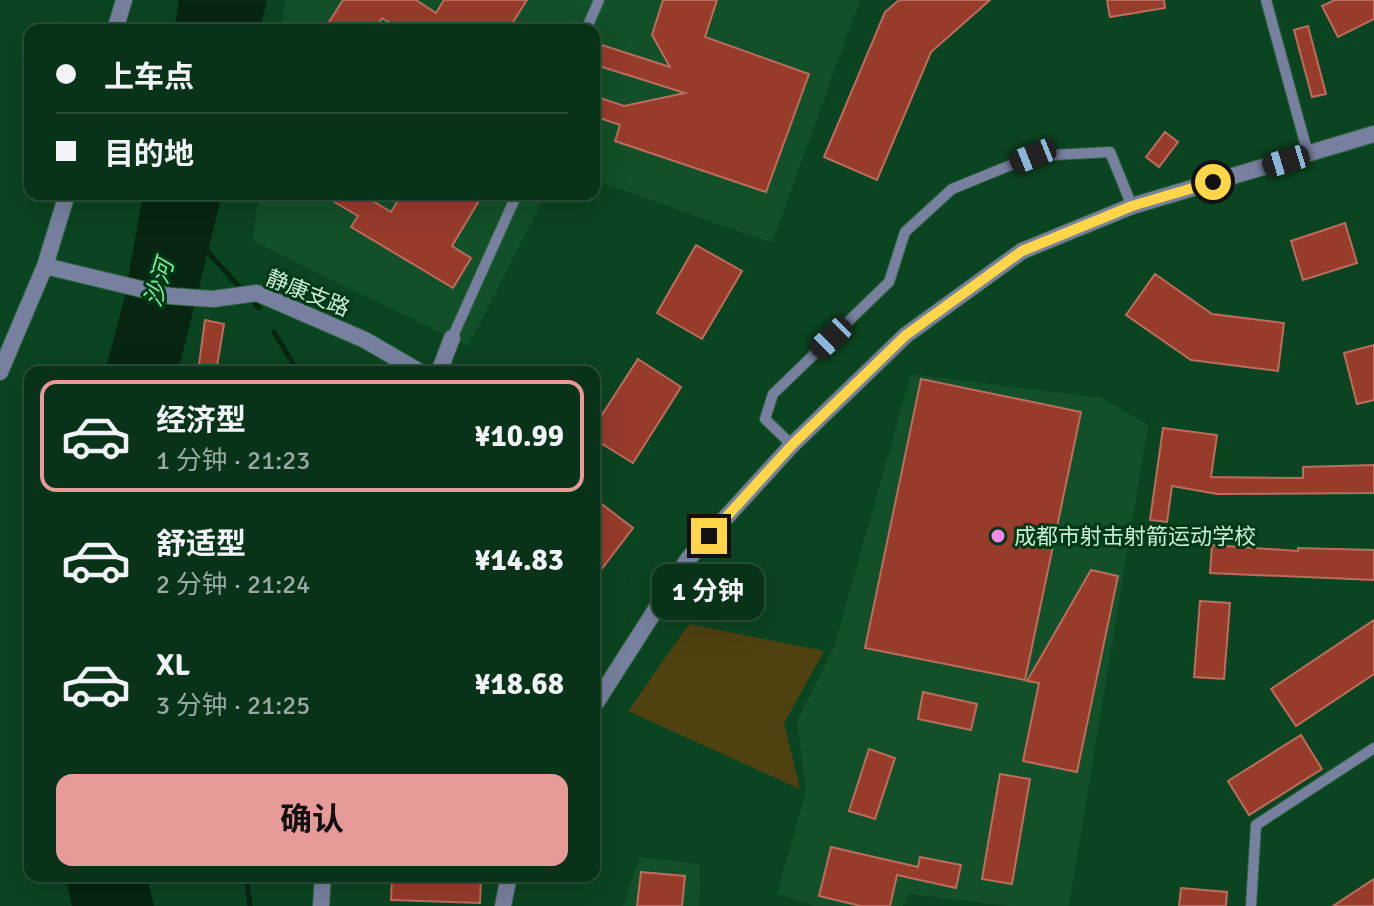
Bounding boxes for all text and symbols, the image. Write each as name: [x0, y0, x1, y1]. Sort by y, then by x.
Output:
text: 上车点: [104, 59, 194, 96]
text: 目的地: [104, 136, 194, 173]
car: [1006, 136, 1060, 176]
car: [1260, 143, 1312, 179]
route start: [1195, 164, 1231, 200]
water label: 沙河: [138, 252, 182, 310]
street label: 静康支路: [262, 264, 354, 322]
car: [805, 313, 857, 363]
icon: car: [60, 400, 132, 472]
text: 经济型: [156, 402, 246, 439]
text: ¥10.99: [474, 418, 564, 455]
text: 1 分钟 · 21:23: [156, 445, 310, 477]
route end: [691, 518, 727, 554]
place label: 成都市射击射箭运动学校: [1014, 523, 1256, 550]
icon: car: [60, 524, 132, 596]
text: 舒适型: [156, 526, 246, 563]
marker: 成都市射击射箭运动学校: [989, 527, 1007, 545]
text: ¥14.83: [474, 542, 564, 579]
callout: 1 分钟: [653, 564, 765, 620]
text: 2 分钟 · 21:24: [156, 569, 310, 601]
text: 1 分钟: [672, 576, 744, 608]
text: XL: [156, 647, 190, 684]
icon: car: [60, 648, 132, 720]
text: ¥18.68: [474, 666, 564, 703]
text: 3 分钟 · 21:25: [156, 690, 310, 722]
button: 确认: [56, 774, 568, 866]

